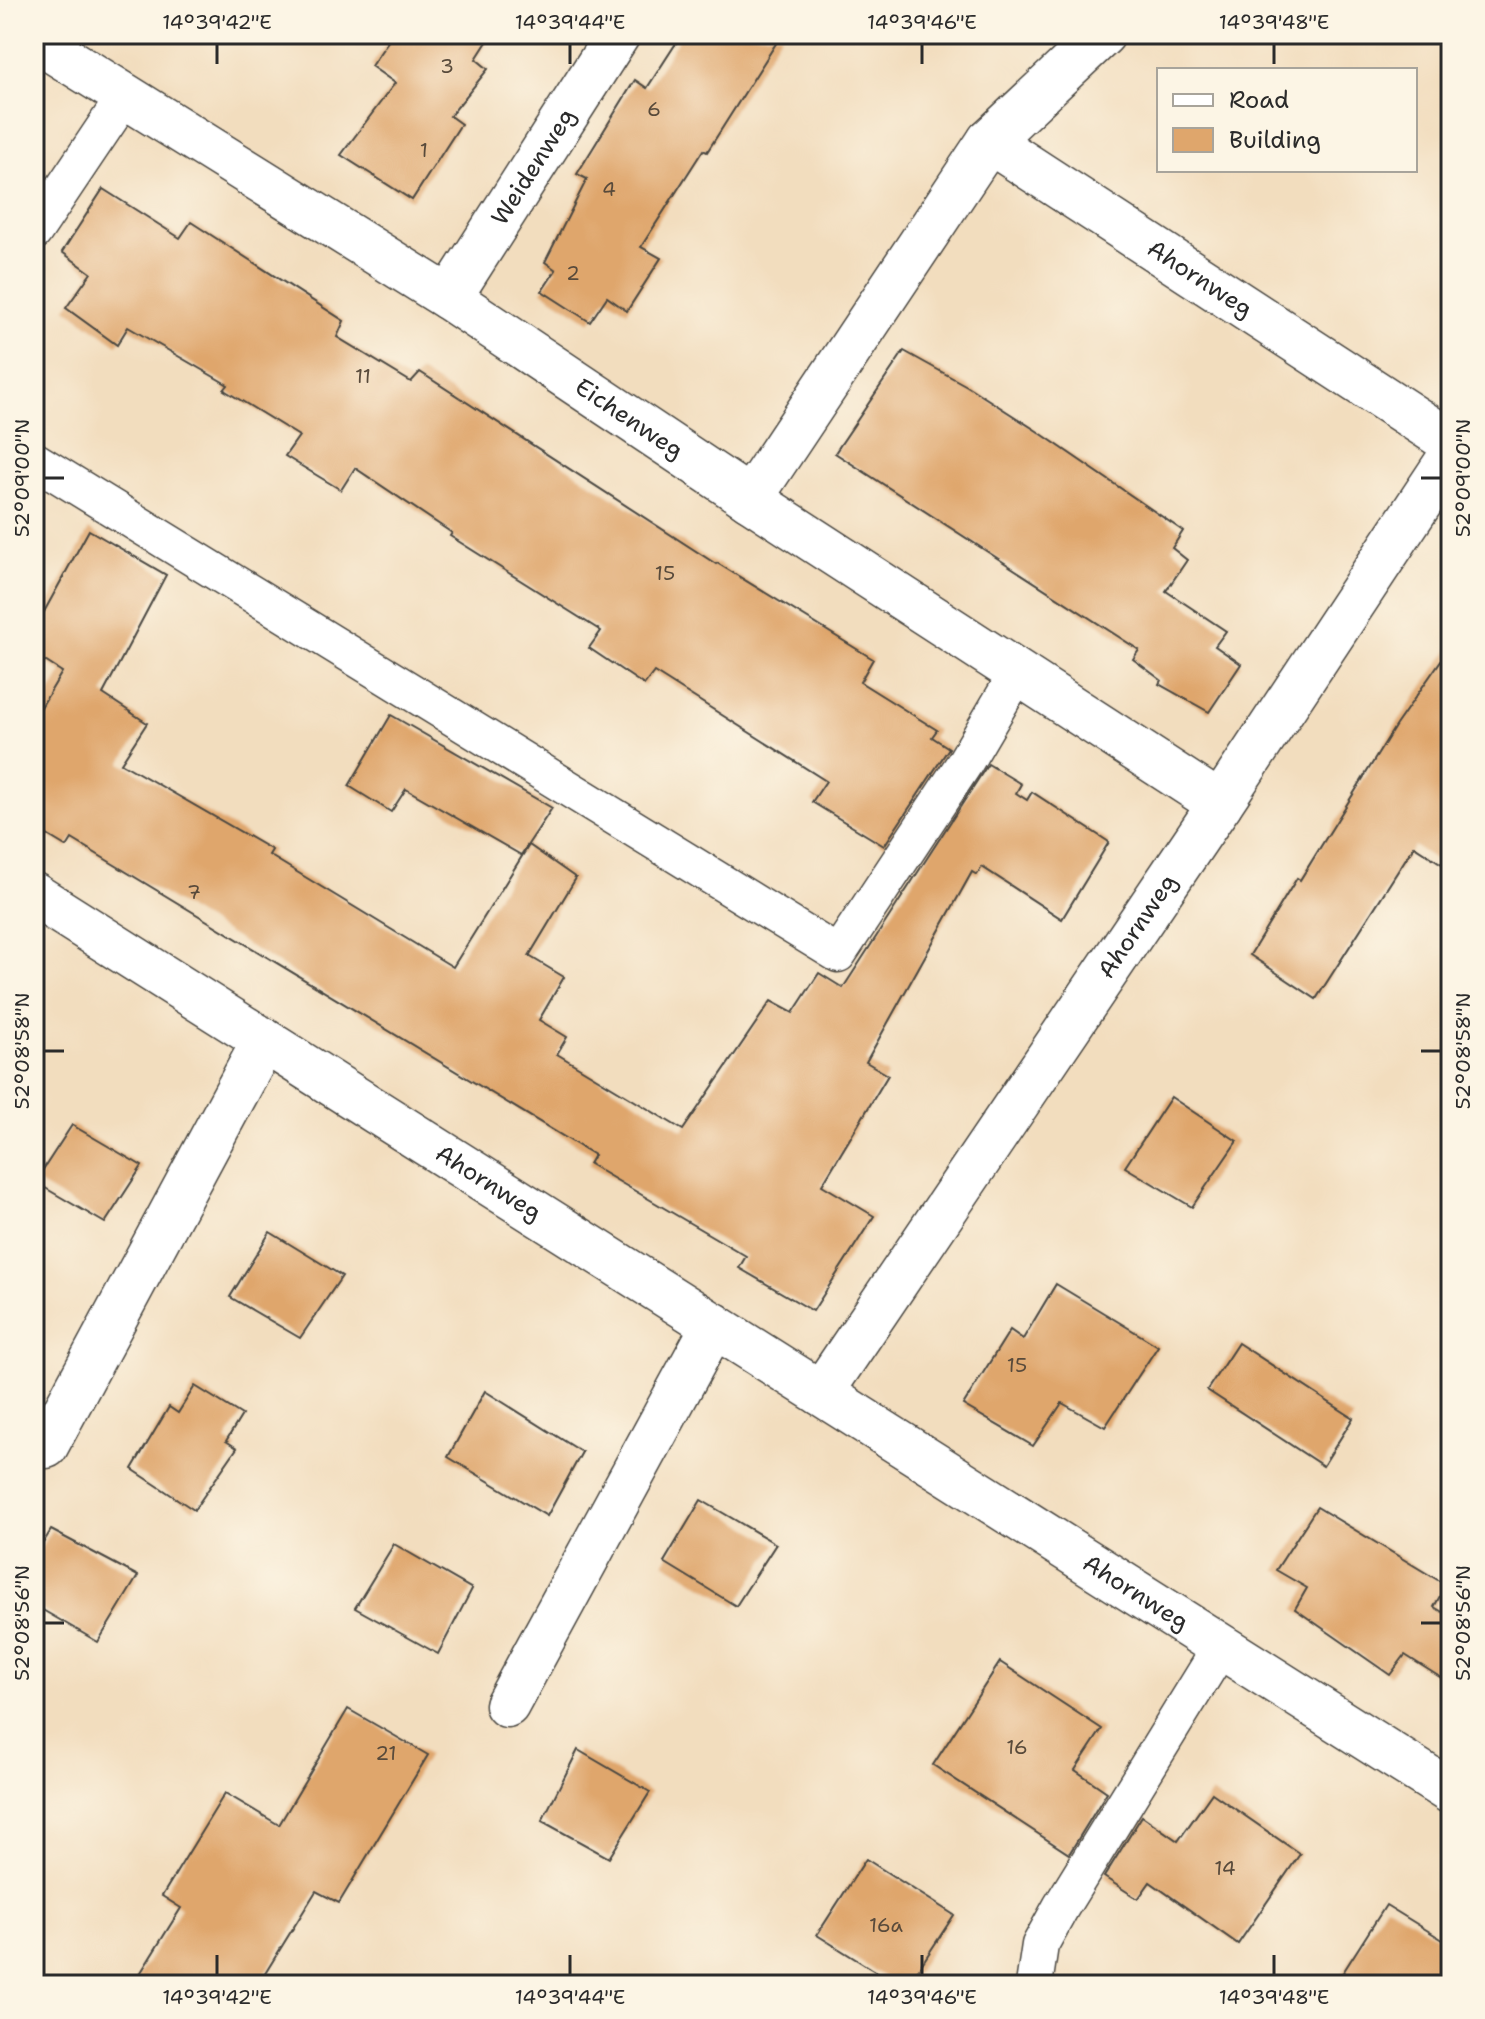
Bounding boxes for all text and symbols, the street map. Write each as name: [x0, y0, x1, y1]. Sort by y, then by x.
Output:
text: 14°39'42"E: [162, 9, 272, 35]
text: 14°39'44"E: [515, 9, 625, 35]
text: 14°39'46"E: [867, 9, 977, 35]
text: 14°39'48"E: [1219, 9, 1329, 35]
house number: 3: [440, 53, 454, 79]
legend: [1157, 68, 1417, 172]
text: Road: [1229, 84, 1289, 116]
house number: 6: [647, 96, 661, 122]
street label: Weidenweg: [484, 102, 583, 231]
text: Building: [1229, 124, 1321, 156]
house number: 1: [420, 137, 428, 163]
house number: 4: [602, 176, 616, 202]
street label: Ahornweg: [1141, 232, 1259, 325]
house number: 2: [566, 260, 580, 286]
house number: 11: [355, 363, 371, 389]
street label: Eichenweg: [569, 371, 690, 466]
text: 52°09'00"N: [9, 419, 35, 537]
text: 52°09'00"N: [1450, 419, 1476, 537]
house number: 15: [655, 560, 675, 586]
street label: Ahornweg: [1090, 867, 1184, 985]
house number: 7: [187, 879, 201, 905]
text: 52°08'58"N: [9, 993, 35, 1109]
text: 52°08'58"N: [1450, 993, 1476, 1109]
street label: Ahornweg: [429, 1137, 548, 1228]
house number: 15: [1007, 1352, 1027, 1378]
street label: Ahornweg: [1077, 1547, 1195, 1638]
text: 52°08'56"N: [9, 1565, 35, 1681]
text: 52°08'56"N: [1450, 1565, 1476, 1681]
house number: 16: [1006, 1734, 1028, 1760]
house number: 21: [375, 1740, 397, 1766]
house number: 14: [1214, 1855, 1236, 1881]
house number: 16a: [869, 1912, 903, 1938]
text: 14°39'42"E: [162, 1984, 272, 2010]
text: 14°39'44"E: [515, 1984, 625, 2010]
text: 14°39'46"E: [867, 1984, 977, 2010]
text: 14°39'48"E: [1219, 1984, 1329, 2010]

